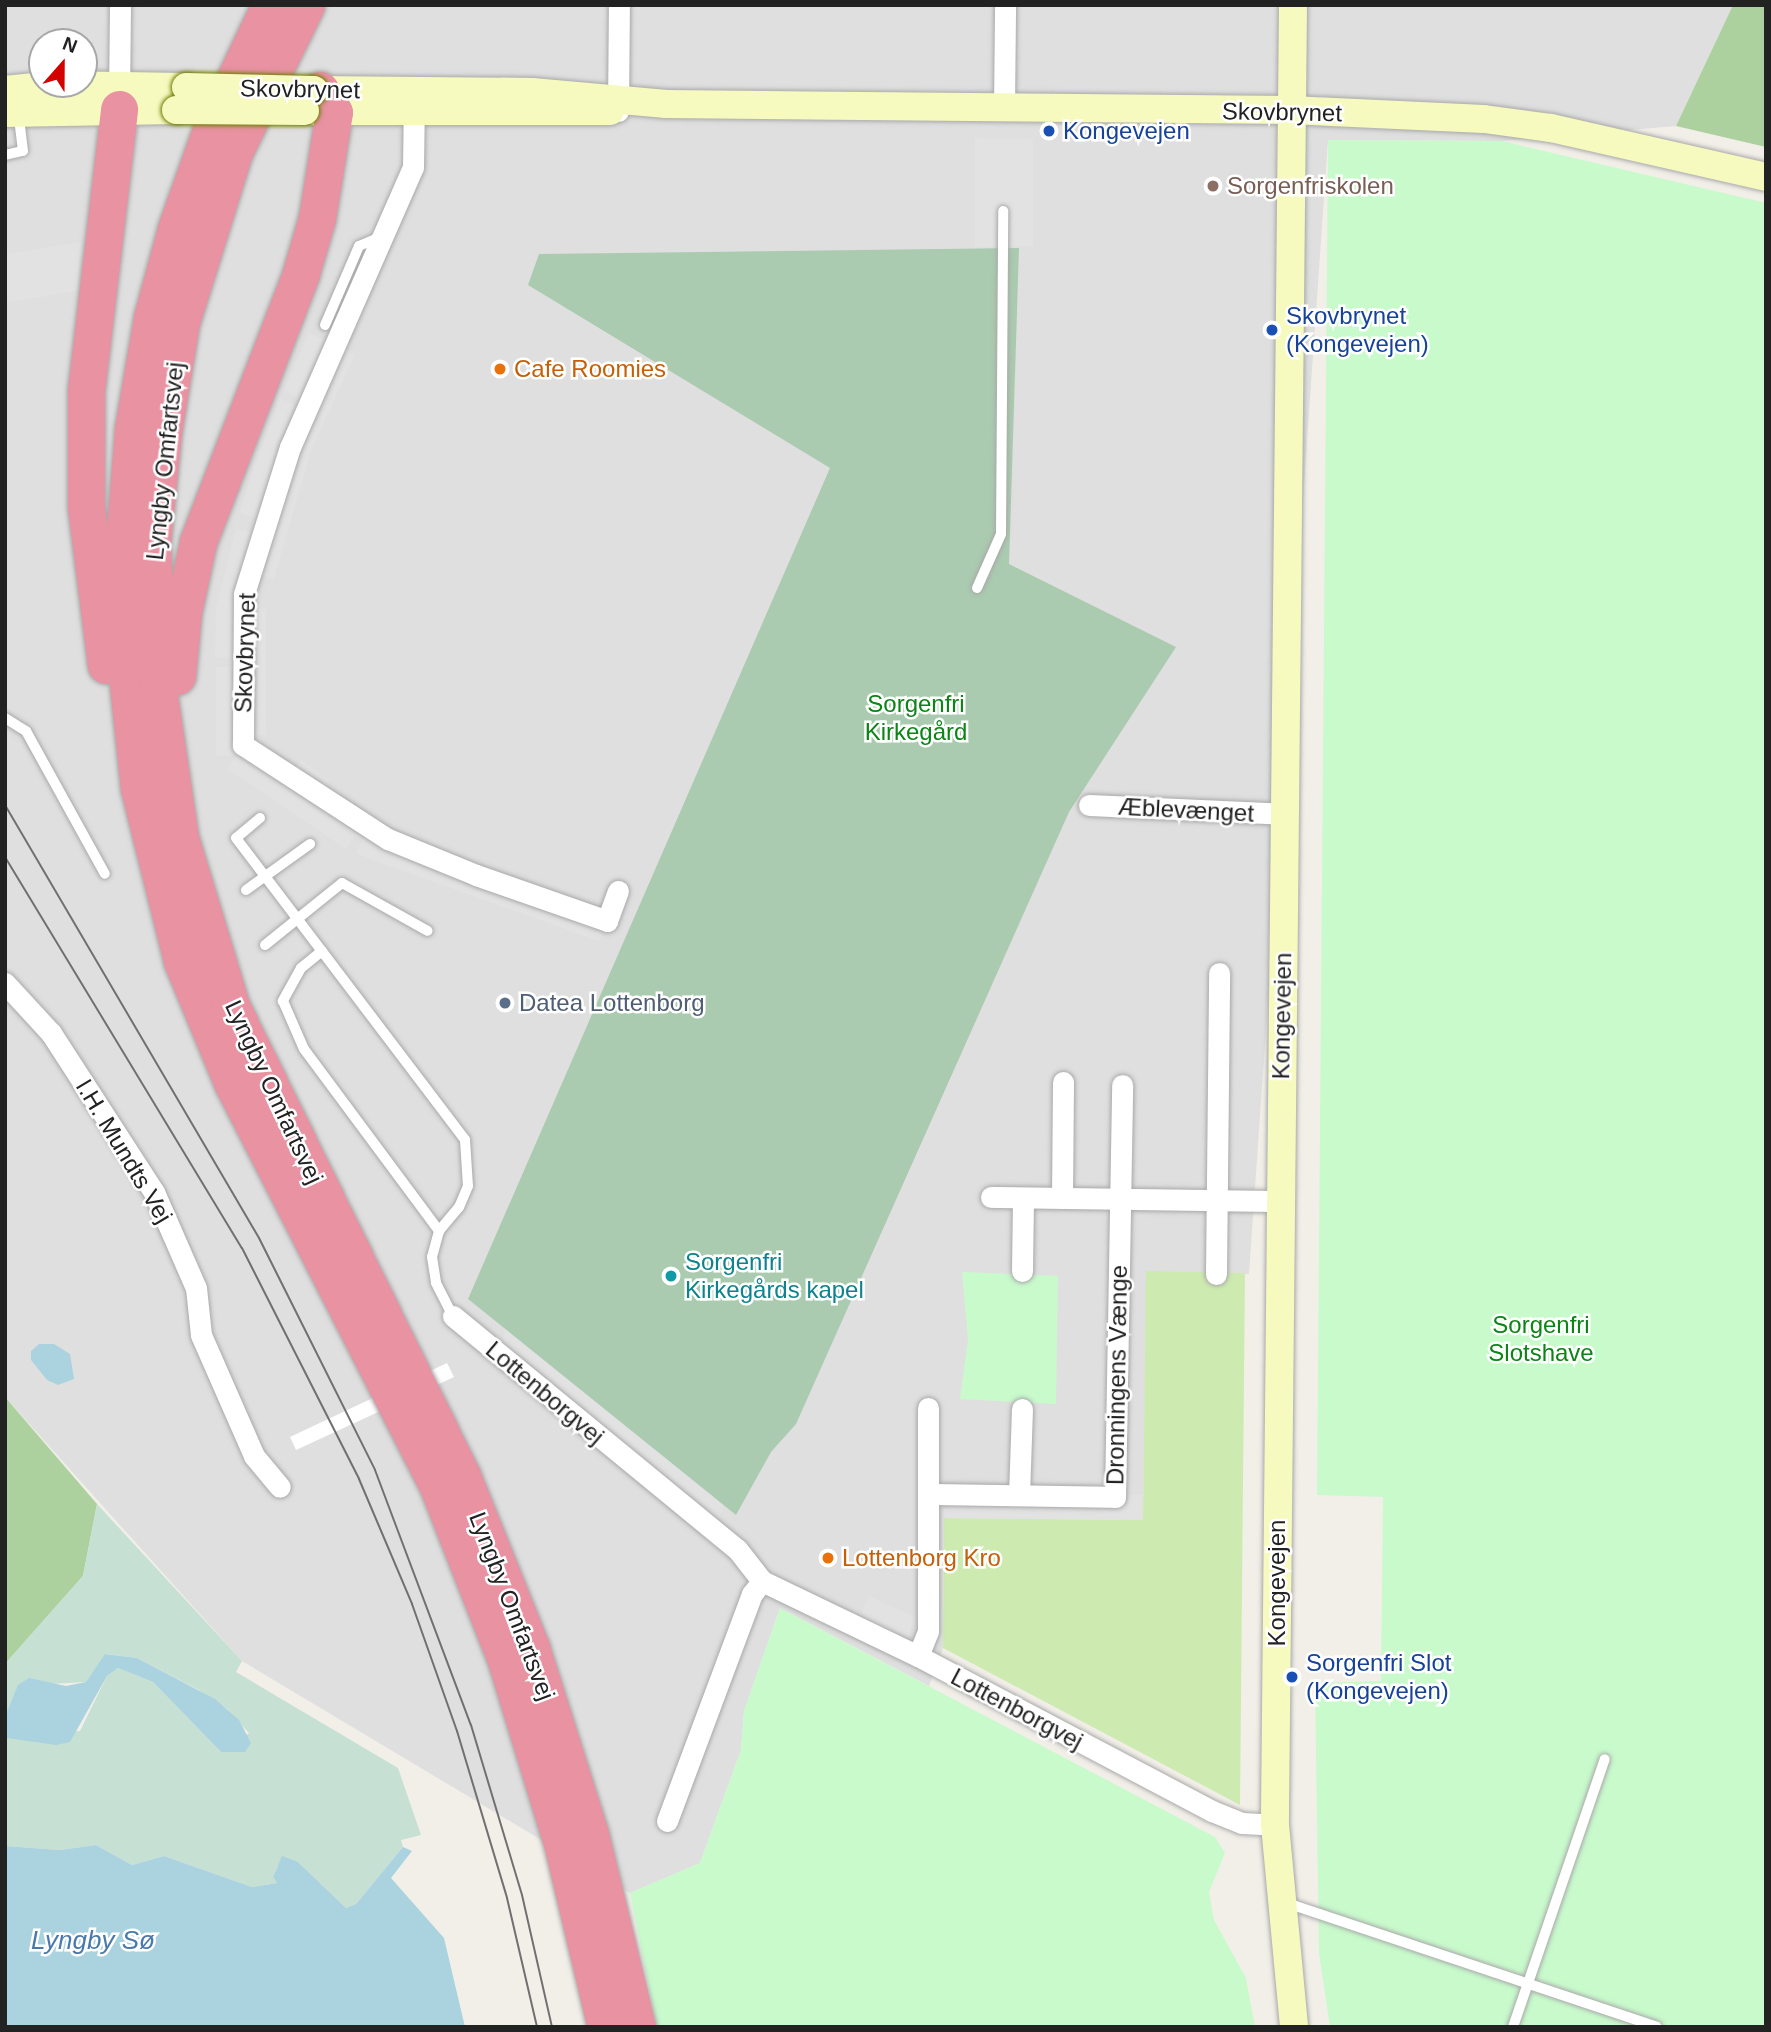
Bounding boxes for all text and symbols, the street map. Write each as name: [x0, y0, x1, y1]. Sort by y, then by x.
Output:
north arrow: [28, 28, 98, 98]
text: N: [60, 33, 80, 57]
street label: Skovbrynet: [240, 74, 360, 104]
street label: Skovbrynet: [1222, 97, 1342, 127]
place label: Kongevejen: [1063, 117, 1190, 145]
marker: Kongevejen: [1041, 123, 1057, 139]
place label: Sorgenfriskolen: [1227, 172, 1394, 200]
marker: Sorgenfriskolen: [1205, 178, 1221, 194]
place label: Skovbrynet (Kongevejen): [1286, 302, 1429, 358]
marker: Skovbrynet (Kongevejen): [1264, 322, 1280, 338]
place label: Cafe Roomies: [514, 355, 666, 383]
street label: Lyngby Omfartsvej: [140, 360, 190, 562]
marker: Cafe Roomies: [492, 361, 508, 377]
street label: Skovbrynet: [229, 593, 261, 713]
park label: Sorgenfri Kirkegård: [865, 690, 967, 746]
street label: Æblevænget: [1117, 792, 1255, 828]
street label: Kongevejen: [1266, 952, 1298, 1080]
place label: Datea Lottenborg: [519, 989, 704, 1017]
marker: Datea Lottenborg: [497, 995, 513, 1011]
street label: Lyngby Omfartsvej: [219, 996, 329, 1188]
street label: I.H. Mundts Vej: [70, 1074, 178, 1228]
place label: Sorgenfri Kirkegårds kapel: [685, 1248, 864, 1304]
street label: Dronningens Vænge: [1101, 1265, 1133, 1485]
marker: Sorgenfri Kirkegårds kapel: [663, 1268, 679, 1284]
park label: Sorgenfri Slotshave: [1488, 1311, 1594, 1367]
street label: Lottenborgvej: [480, 1335, 610, 1451]
street label: Lyngby Omfartsvej: [463, 1508, 561, 1704]
street label: Kongevejen: [1263, 1520, 1291, 1646]
place label: Lottenborg Kro: [842, 1544, 1001, 1572]
marker: Lottenborg Kro: [820, 1550, 836, 1566]
place label: Sorgenfri Slot (Kongevejen): [1306, 1649, 1451, 1705]
street label: Lottenborgvej: [946, 1662, 1088, 1756]
marker: Sorgenfri Slot (Kongevejen): [1284, 1669, 1300, 1685]
water label: Lyngby Sø: [31, 1925, 155, 1957]

